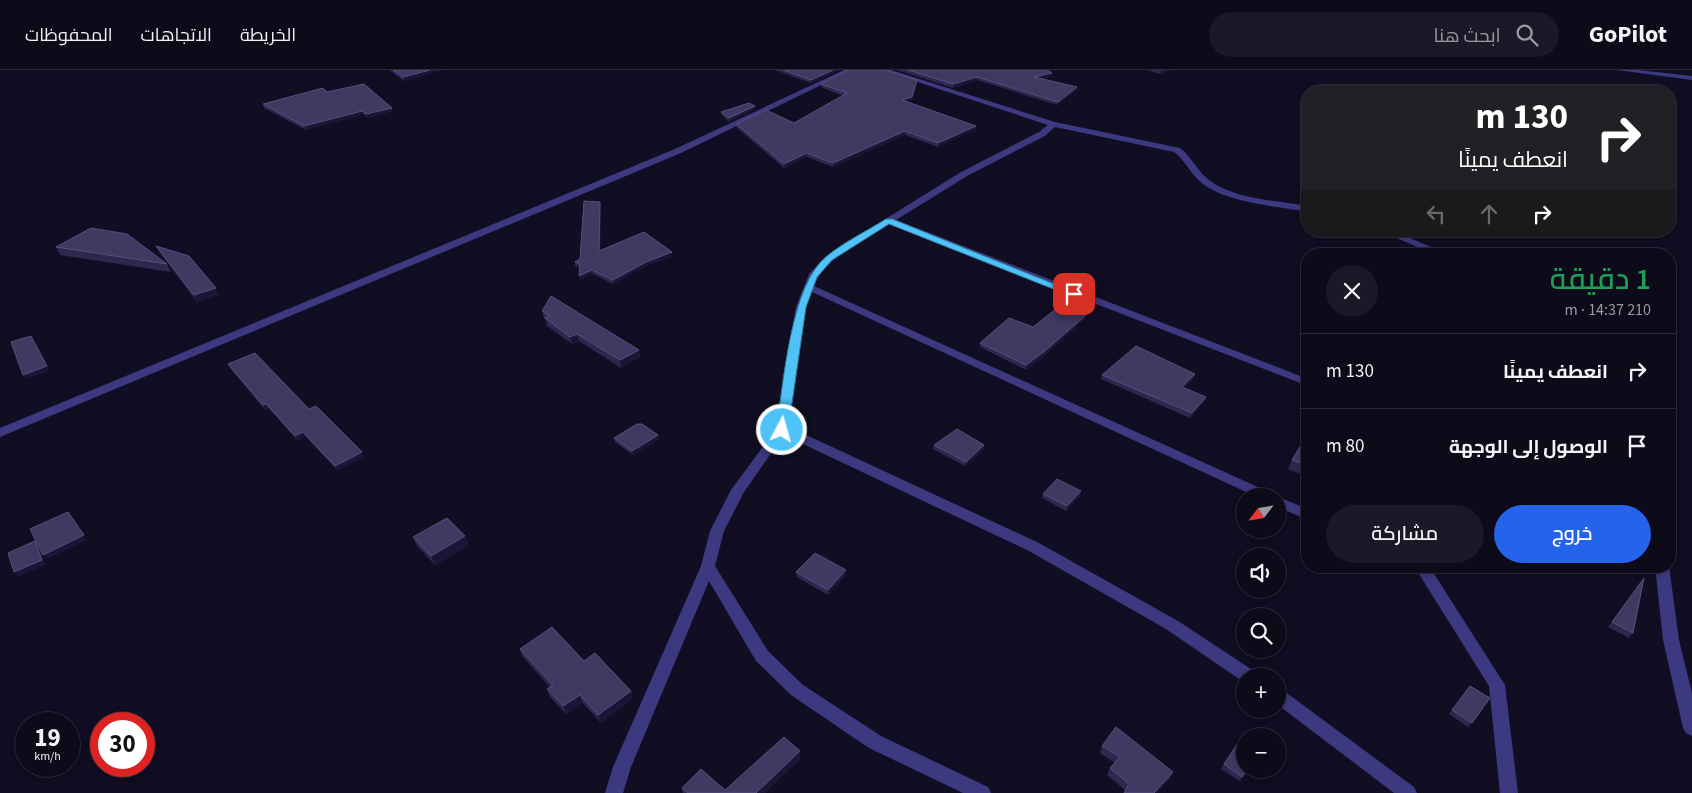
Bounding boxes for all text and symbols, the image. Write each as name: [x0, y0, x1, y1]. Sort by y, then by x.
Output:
search box: [1209, 12, 1559, 57]
text: GoPilot: [1589, 17, 1667, 52]
icon: search: [1513, 21, 1541, 49]
text: المحفوظات: [25, 23, 113, 48]
text: الاتجاهات: [141, 23, 212, 48]
text: الخريطة: [240, 23, 296, 48]
text: ابحث هنا: [1433, 23, 1501, 50]
text: 130 m: [1476, 92, 1568, 142]
icon: right: [1586, 105, 1651, 170]
text: انعطف يمينًا: [1458, 144, 1568, 176]
icon: left: [1422, 200, 1450, 228]
icon: ahead: [1475, 200, 1503, 228]
icon: right: [1528, 200, 1556, 228]
text: 1 دقيقة: [1550, 258, 1651, 301]
button: close: [1326, 265, 1378, 317]
pin: [1053, 273, 1095, 315]
icon: arrive: [1060, 280, 1088, 308]
text: 210 m · 14:37: [1564, 299, 1651, 321]
icon: right: [1623, 357, 1651, 385]
text: 130 m: [1326, 358, 1374, 385]
text: انعطف يمينًا: [1503, 359, 1608, 386]
position arrow: [755, 403, 807, 455]
icon: arrive: [1623, 432, 1651, 460]
text: 80 m: [1326, 433, 1364, 460]
text: الوصول إلى الوجهة: [1449, 434, 1608, 461]
north arrow: [1236, 488, 1286, 538]
map controls: [1236, 488, 1286, 778]
button: مشاركة: [1326, 505, 1484, 563]
button: خروج: [1494, 505, 1651, 563]
button: sound: [1236, 548, 1286, 598]
button: search: [1236, 608, 1286, 658]
button: +: [1236, 668, 1286, 718]
speed limit sign: 30: [90, 712, 155, 777]
text: 19: [34, 720, 61, 756]
button: −: [1236, 728, 1286, 778]
text: km/h: [34, 748, 61, 765]

